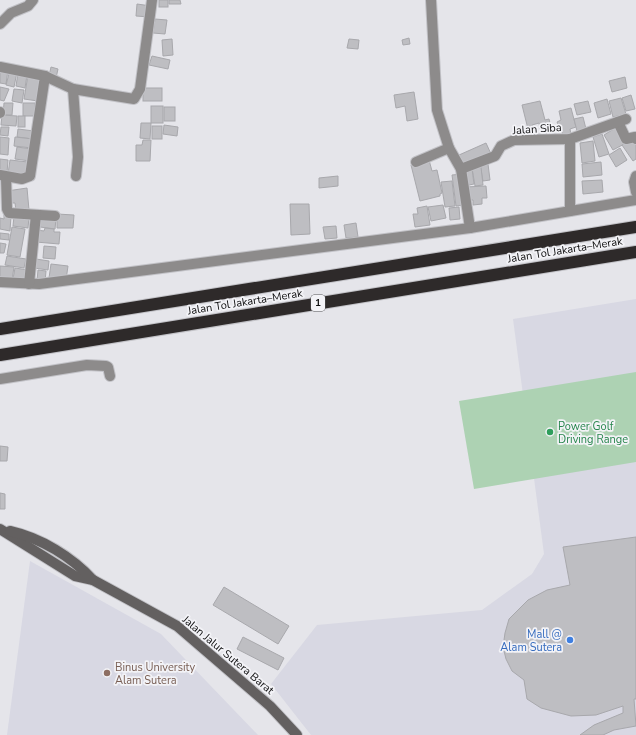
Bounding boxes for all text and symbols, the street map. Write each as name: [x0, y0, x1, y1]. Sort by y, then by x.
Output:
street label: Jalan Siba: [511, 120, 562, 138]
street label: Jalan Tol Jakarta–Merak: [506, 233, 624, 267]
street label: Jalan Tol Jakarta–Merak: [186, 285, 304, 319]
road number: 1: [311, 295, 325, 311]
place label: Power Golf Driving Range: [558, 419, 628, 447]
marker: Power Golf Driving Range: [545, 427, 555, 437]
street label: Jalan Jalur Sutera Barat: [178, 612, 277, 698]
place label: Mall @ Alam Sutera: [500, 627, 562, 655]
marker: Mall @ Alam Sutera: [565, 635, 575, 645]
place label: Binus University Alam Sutera: [115, 660, 195, 688]
marker: Binus University Alam Sutera: [102, 668, 112, 678]

